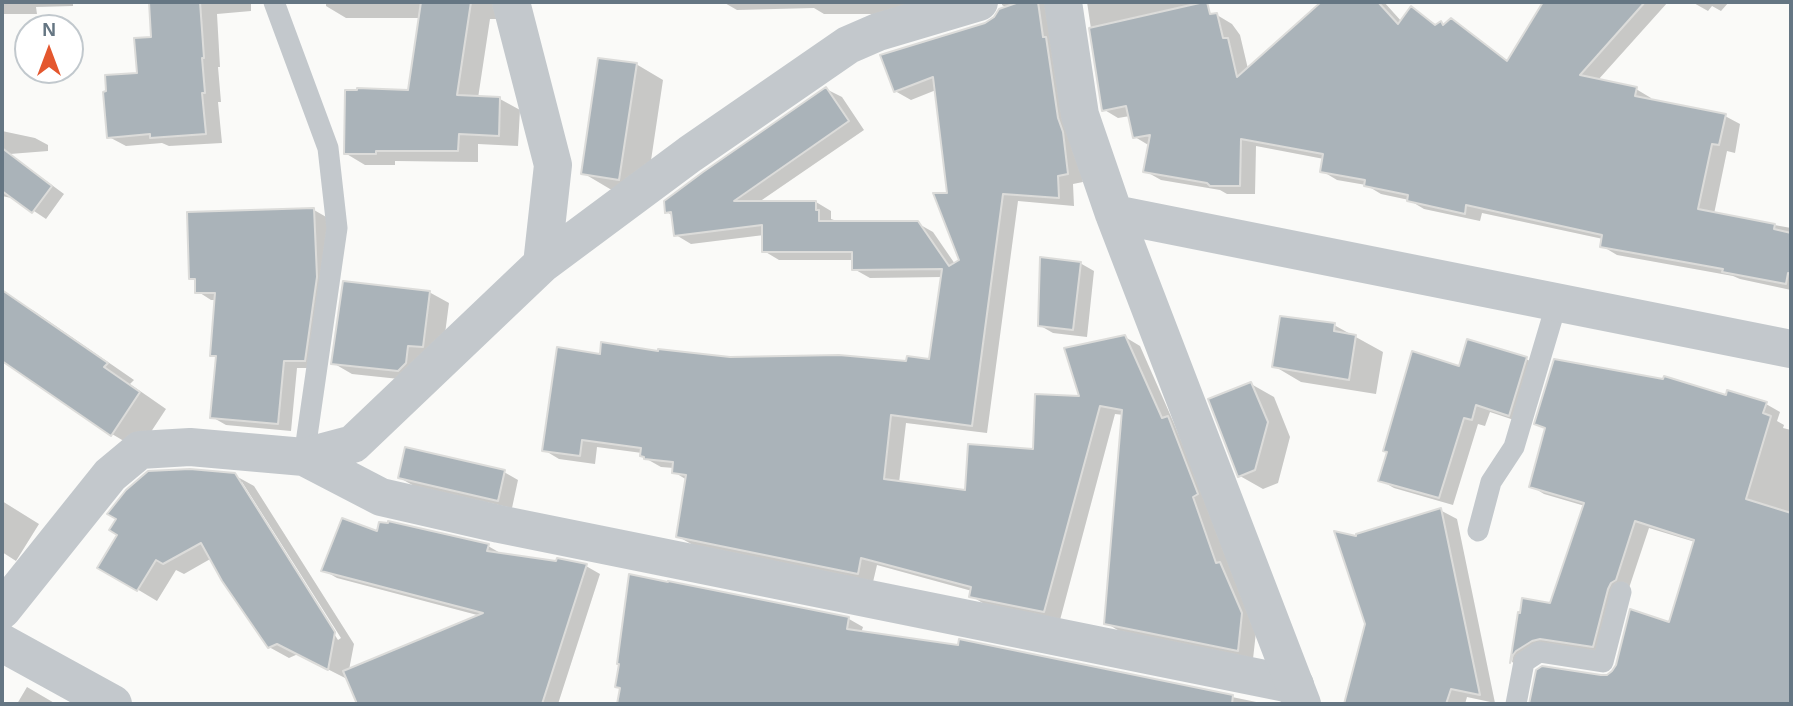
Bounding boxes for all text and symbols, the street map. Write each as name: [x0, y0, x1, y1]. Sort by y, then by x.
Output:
north arrow: [14, 14, 84, 84]
text: N: [42, 19, 56, 40]

